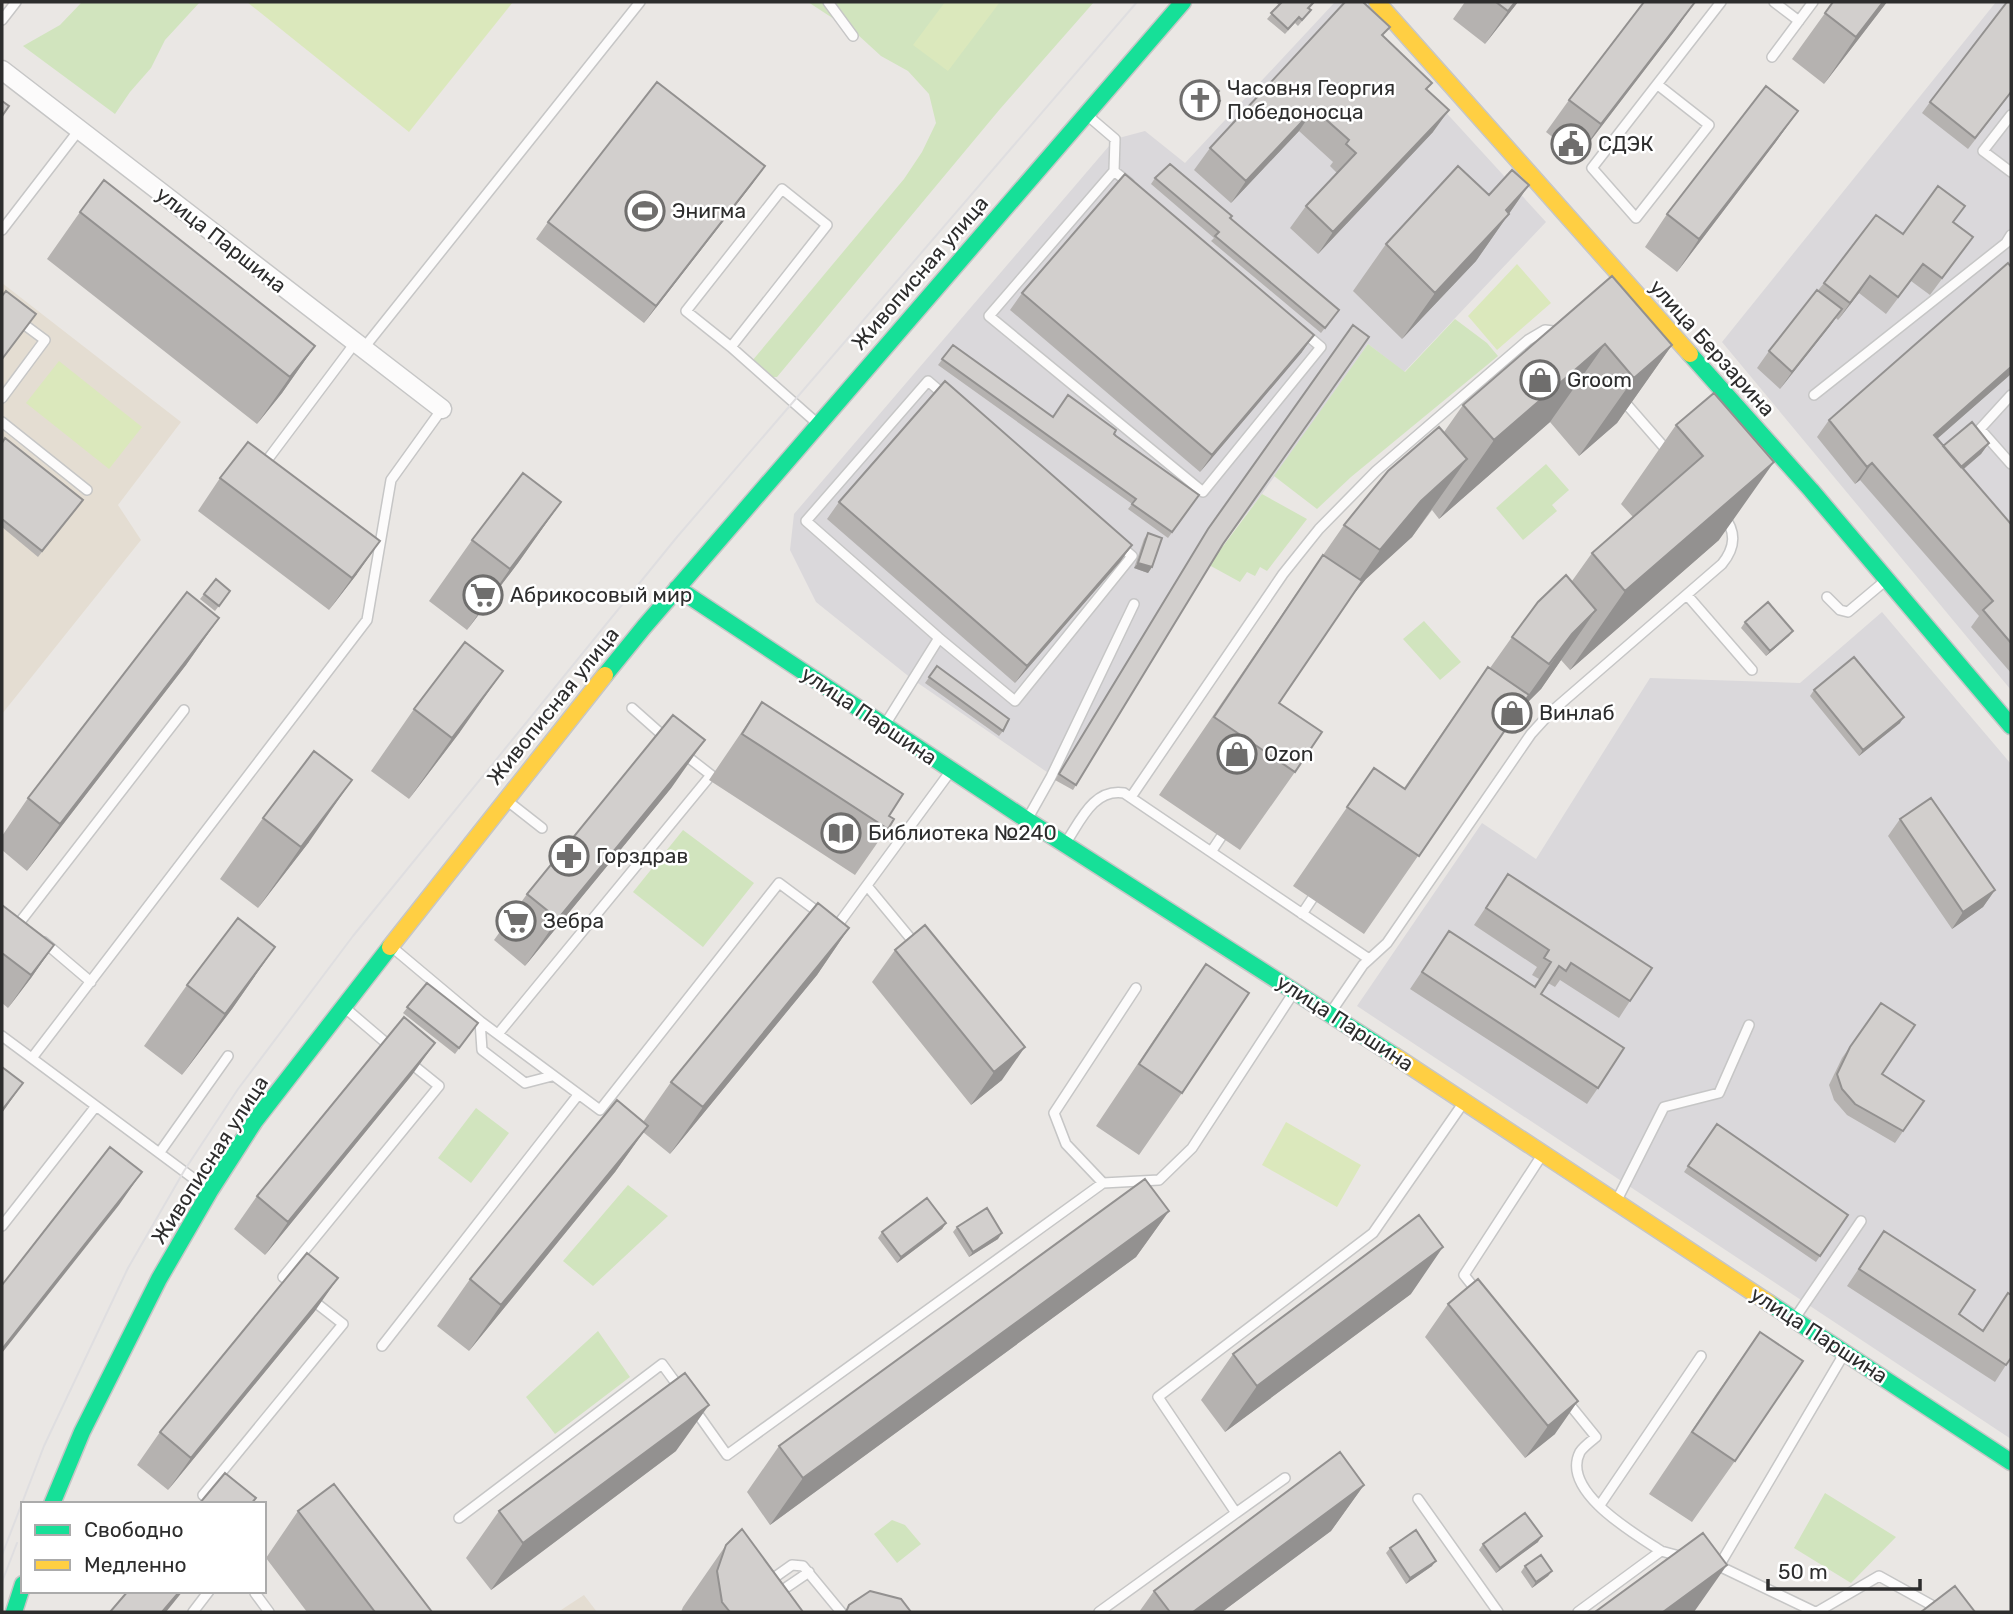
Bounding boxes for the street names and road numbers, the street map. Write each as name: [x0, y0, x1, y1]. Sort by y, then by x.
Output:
street label: улица Паршина: [151, 181, 291, 298]
street label: Живописная улица: [846, 191, 993, 355]
street label: улица Берзарина: [1644, 274, 1780, 421]
street label: Живописная улица: [481, 622, 624, 790]
street label: улица Паршина: [797, 661, 942, 770]
street label: улица Паршина: [1272, 969, 1418, 1076]
street label: Живописная улица: [146, 1071, 273, 1249]
street label: улица Паршина: [1746, 1281, 1892, 1388]

